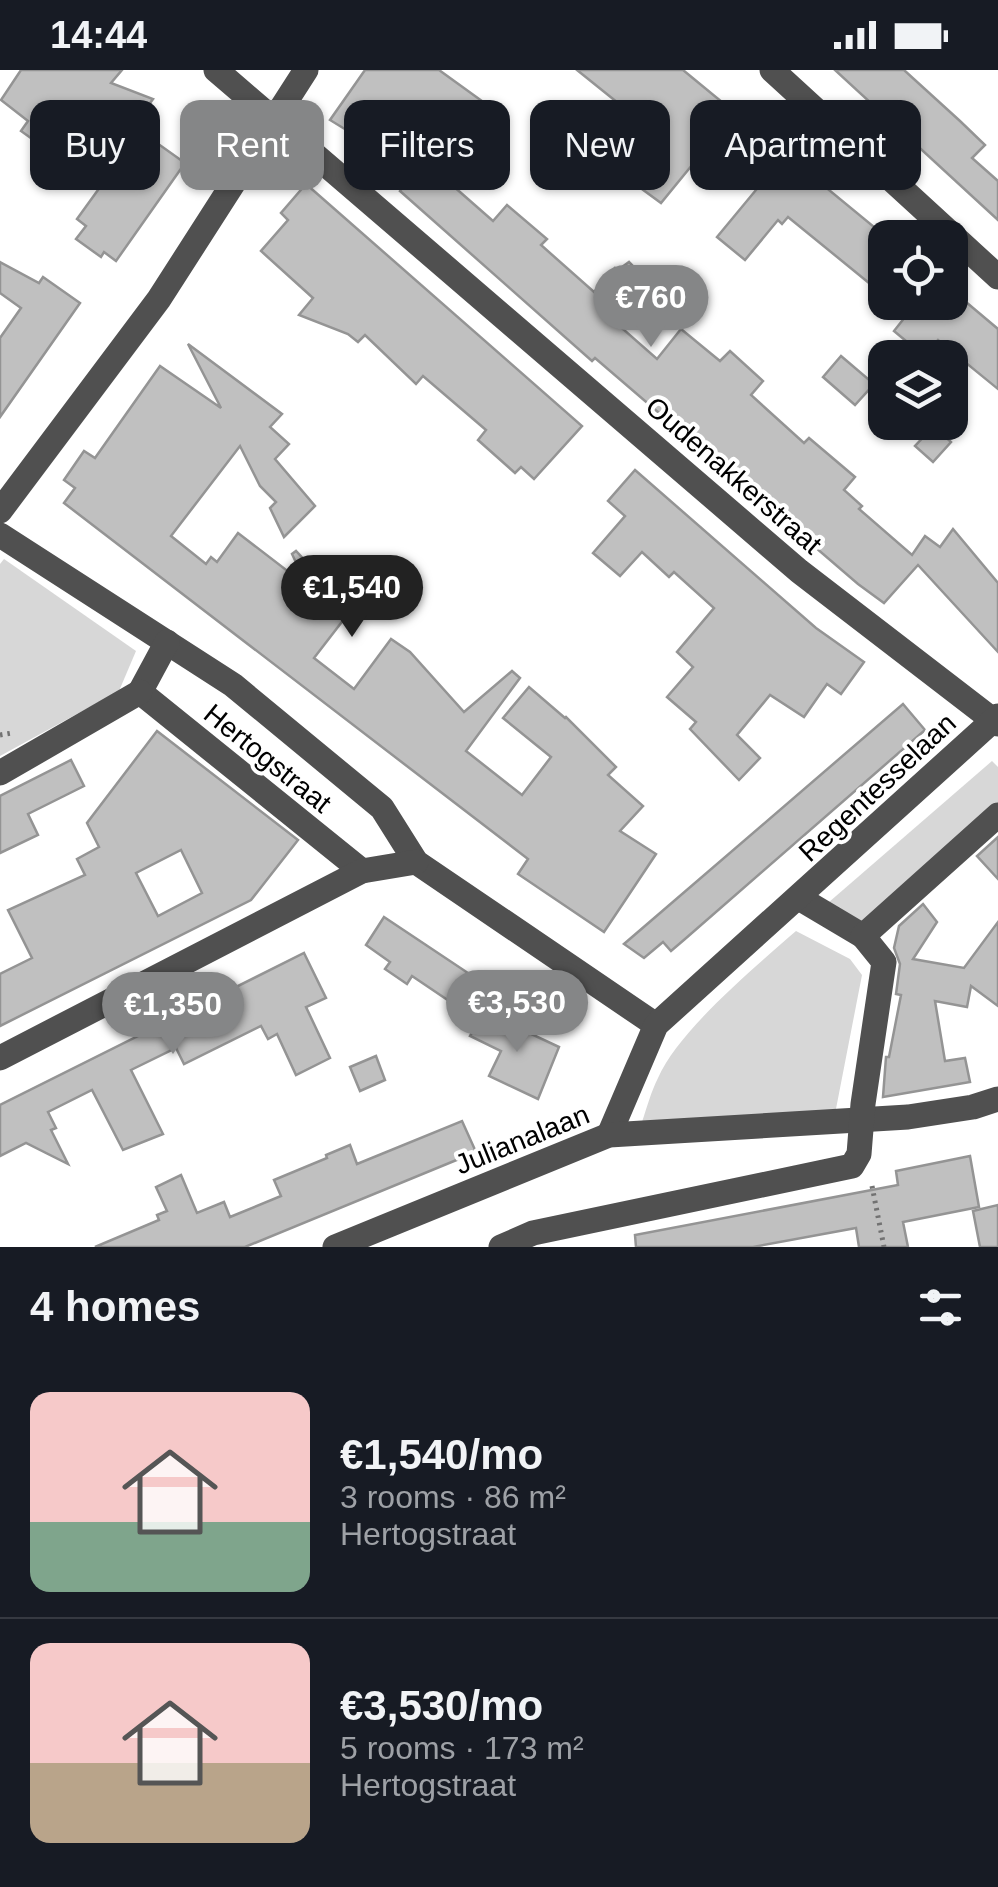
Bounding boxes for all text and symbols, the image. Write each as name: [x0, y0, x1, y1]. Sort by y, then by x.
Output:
text: 14:44: [50, 14, 147, 56]
chip: Buy: [30, 100, 160, 190]
chip: Rent: [180, 100, 324, 190]
chip: Filters: [344, 100, 510, 190]
chip: New: [530, 100, 670, 190]
chip: Apartment: [690, 100, 921, 190]
map controls: [868, 220, 968, 440]
button: locate: [868, 220, 968, 320]
pin: €760: [592, 265, 710, 350]
text: €760: [615, 279, 687, 315]
button: layers: [868, 340, 968, 440]
street label: Oudenakkerstraat: [640, 391, 828, 560]
pin: €1,540: [271, 555, 433, 640]
text: €1,540: [303, 569, 401, 605]
street label: Hertogstraat: [198, 698, 337, 819]
street label: Regentesselaan: [793, 707, 962, 868]
pin: €3,530: [436, 970, 598, 1055]
pin: €1,350: [92, 972, 254, 1057]
text: €3,530: [468, 984, 566, 1020]
text: €1,350: [124, 986, 222, 1022]
street label: Julianalaan: [451, 1099, 594, 1180]
icon: filters: [913, 1280, 968, 1335]
text: 4 homes: [30, 1283, 200, 1330]
text: €1,540/mo: [340, 1431, 543, 1478]
icon: home: [110, 1432, 230, 1552]
text: 3 rooms · 86 m²: [340, 1479, 566, 1515]
text: Hertogstraat: [340, 1516, 516, 1552]
text: €3,530/mo: [340, 1682, 543, 1729]
icon: home: [110, 1683, 230, 1803]
text: 5 rooms · 173 m²: [340, 1730, 584, 1766]
text: Hertogstraat: [340, 1767, 516, 1803]

